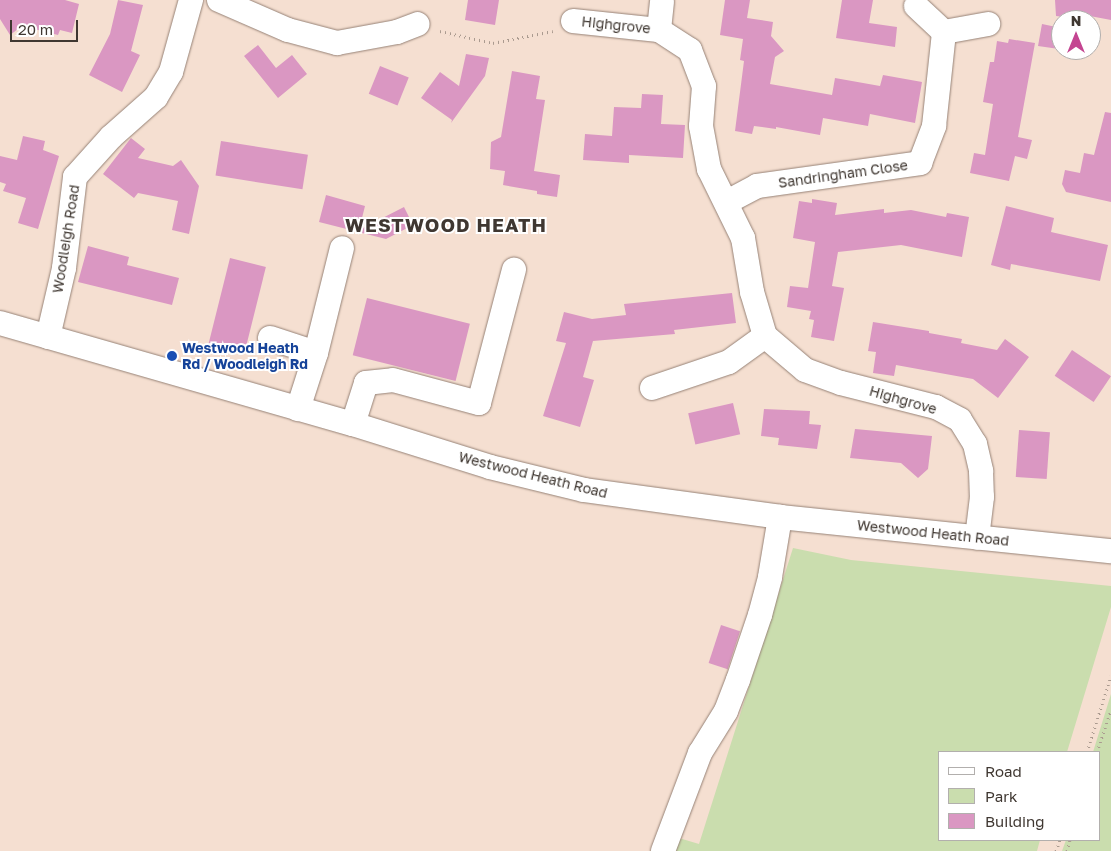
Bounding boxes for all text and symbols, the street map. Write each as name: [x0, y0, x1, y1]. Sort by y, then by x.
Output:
scale bar: [12, 10, 80, 42]
north arrow: [1051, 10, 1101, 60]
text: N: [1071, 12, 1081, 29]
street label: Highgrove: [581, 13, 651, 37]
text: 20 m: [18, 20, 53, 38]
street label: Sandringham Close: [777, 157, 909, 191]
street label: Woodleigh Road: [49, 184, 83, 294]
district label: WESTWOOD HEATH: [343, 214, 549, 236]
place label: Westwood Heath Rd / Woodleigh Rd: [182, 340, 308, 372]
marker: Westwood Heath Rd / Woodleigh Rd: [166, 350, 178, 362]
street label: Highgrove: [867, 382, 939, 418]
street label: Westwood Heath Road: [457, 448, 609, 502]
street label: Westwood Heath Road: [856, 517, 1010, 549]
legend: [938, 751, 1101, 841]
text: Road: [985, 762, 1022, 780]
text: Park: [985, 787, 1017, 805]
text: Building: [985, 812, 1045, 830]

